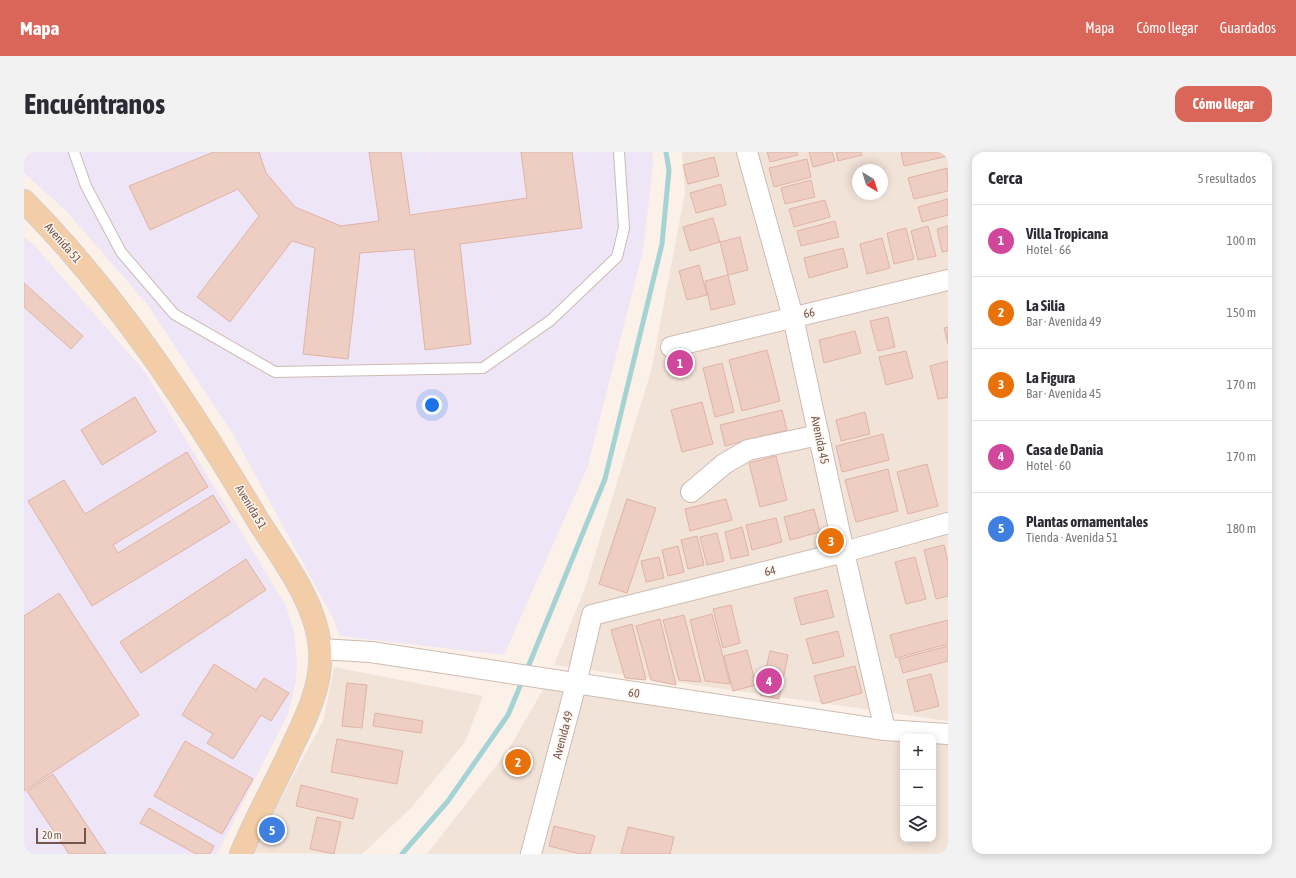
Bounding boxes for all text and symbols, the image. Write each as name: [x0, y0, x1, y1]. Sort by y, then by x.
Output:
text: Mapa: [20, 17, 59, 39]
text: Mapa: [1085, 20, 1114, 36]
text: Cómo llegar: [1136, 20, 1198, 36]
text: Guardados: [1220, 20, 1276, 36]
button: Cómo llegar: [1175, 86, 1272, 122]
text: Encuéntranos: [24, 88, 165, 120]
north arrow: [852, 164, 888, 200]
text: Cerca: [988, 168, 1023, 188]
text: 5 resultados: [1197, 171, 1256, 186]
street label: Avenida 51: [42, 220, 85, 266]
text: Villa Tropicana: [1026, 225, 1108, 242]
text: 1: [998, 233, 1004, 248]
text: 100 m: [1227, 233, 1256, 248]
text: Hotel · 66: [1026, 242, 1071, 257]
text: La Silia: [1026, 297, 1065, 314]
street label: 66: [802, 305, 816, 321]
text: 2: [998, 305, 1004, 320]
text: 150 m: [1227, 305, 1256, 320]
text: Bar · Avenida 49: [1026, 314, 1101, 329]
pin: 1: [667, 348, 693, 378]
text: La Figura: [1026, 369, 1075, 386]
text: 3: [998, 377, 1004, 392]
text: 170 m: [1227, 377, 1256, 392]
text: Bar · Avenida 45: [1026, 386, 1101, 401]
your location: [422, 395, 442, 415]
street label: Avenida 45: [808, 415, 832, 465]
text: Casa de Dania: [1026, 441, 1103, 458]
text: 4: [998, 449, 1004, 464]
text: 170 m: [1227, 449, 1256, 464]
text: Hotel · 60: [1026, 458, 1071, 473]
street label: Avenida 51: [232, 482, 270, 532]
text: Plantas ornamentales: [1026, 513, 1148, 530]
text: 5: [998, 521, 1004, 536]
text: 180 m: [1227, 521, 1256, 536]
pin: 3: [818, 526, 844, 556]
text: Tienda · Avenida 51: [1026, 530, 1118, 545]
street label: 64: [763, 563, 778, 579]
pin: 4: [756, 666, 782, 696]
street label: 60: [627, 685, 641, 701]
street label: Avenida 49: [550, 709, 576, 760]
map controls: [900, 734, 936, 842]
button: +: [900, 734, 936, 770]
pin: 2: [505, 747, 531, 777]
button: −: [900, 770, 936, 806]
button: layers: [900, 806, 936, 842]
pin: 5: [259, 815, 285, 845]
scale bar: [36, 826, 86, 845]
text: 20 m: [42, 829, 62, 841]

